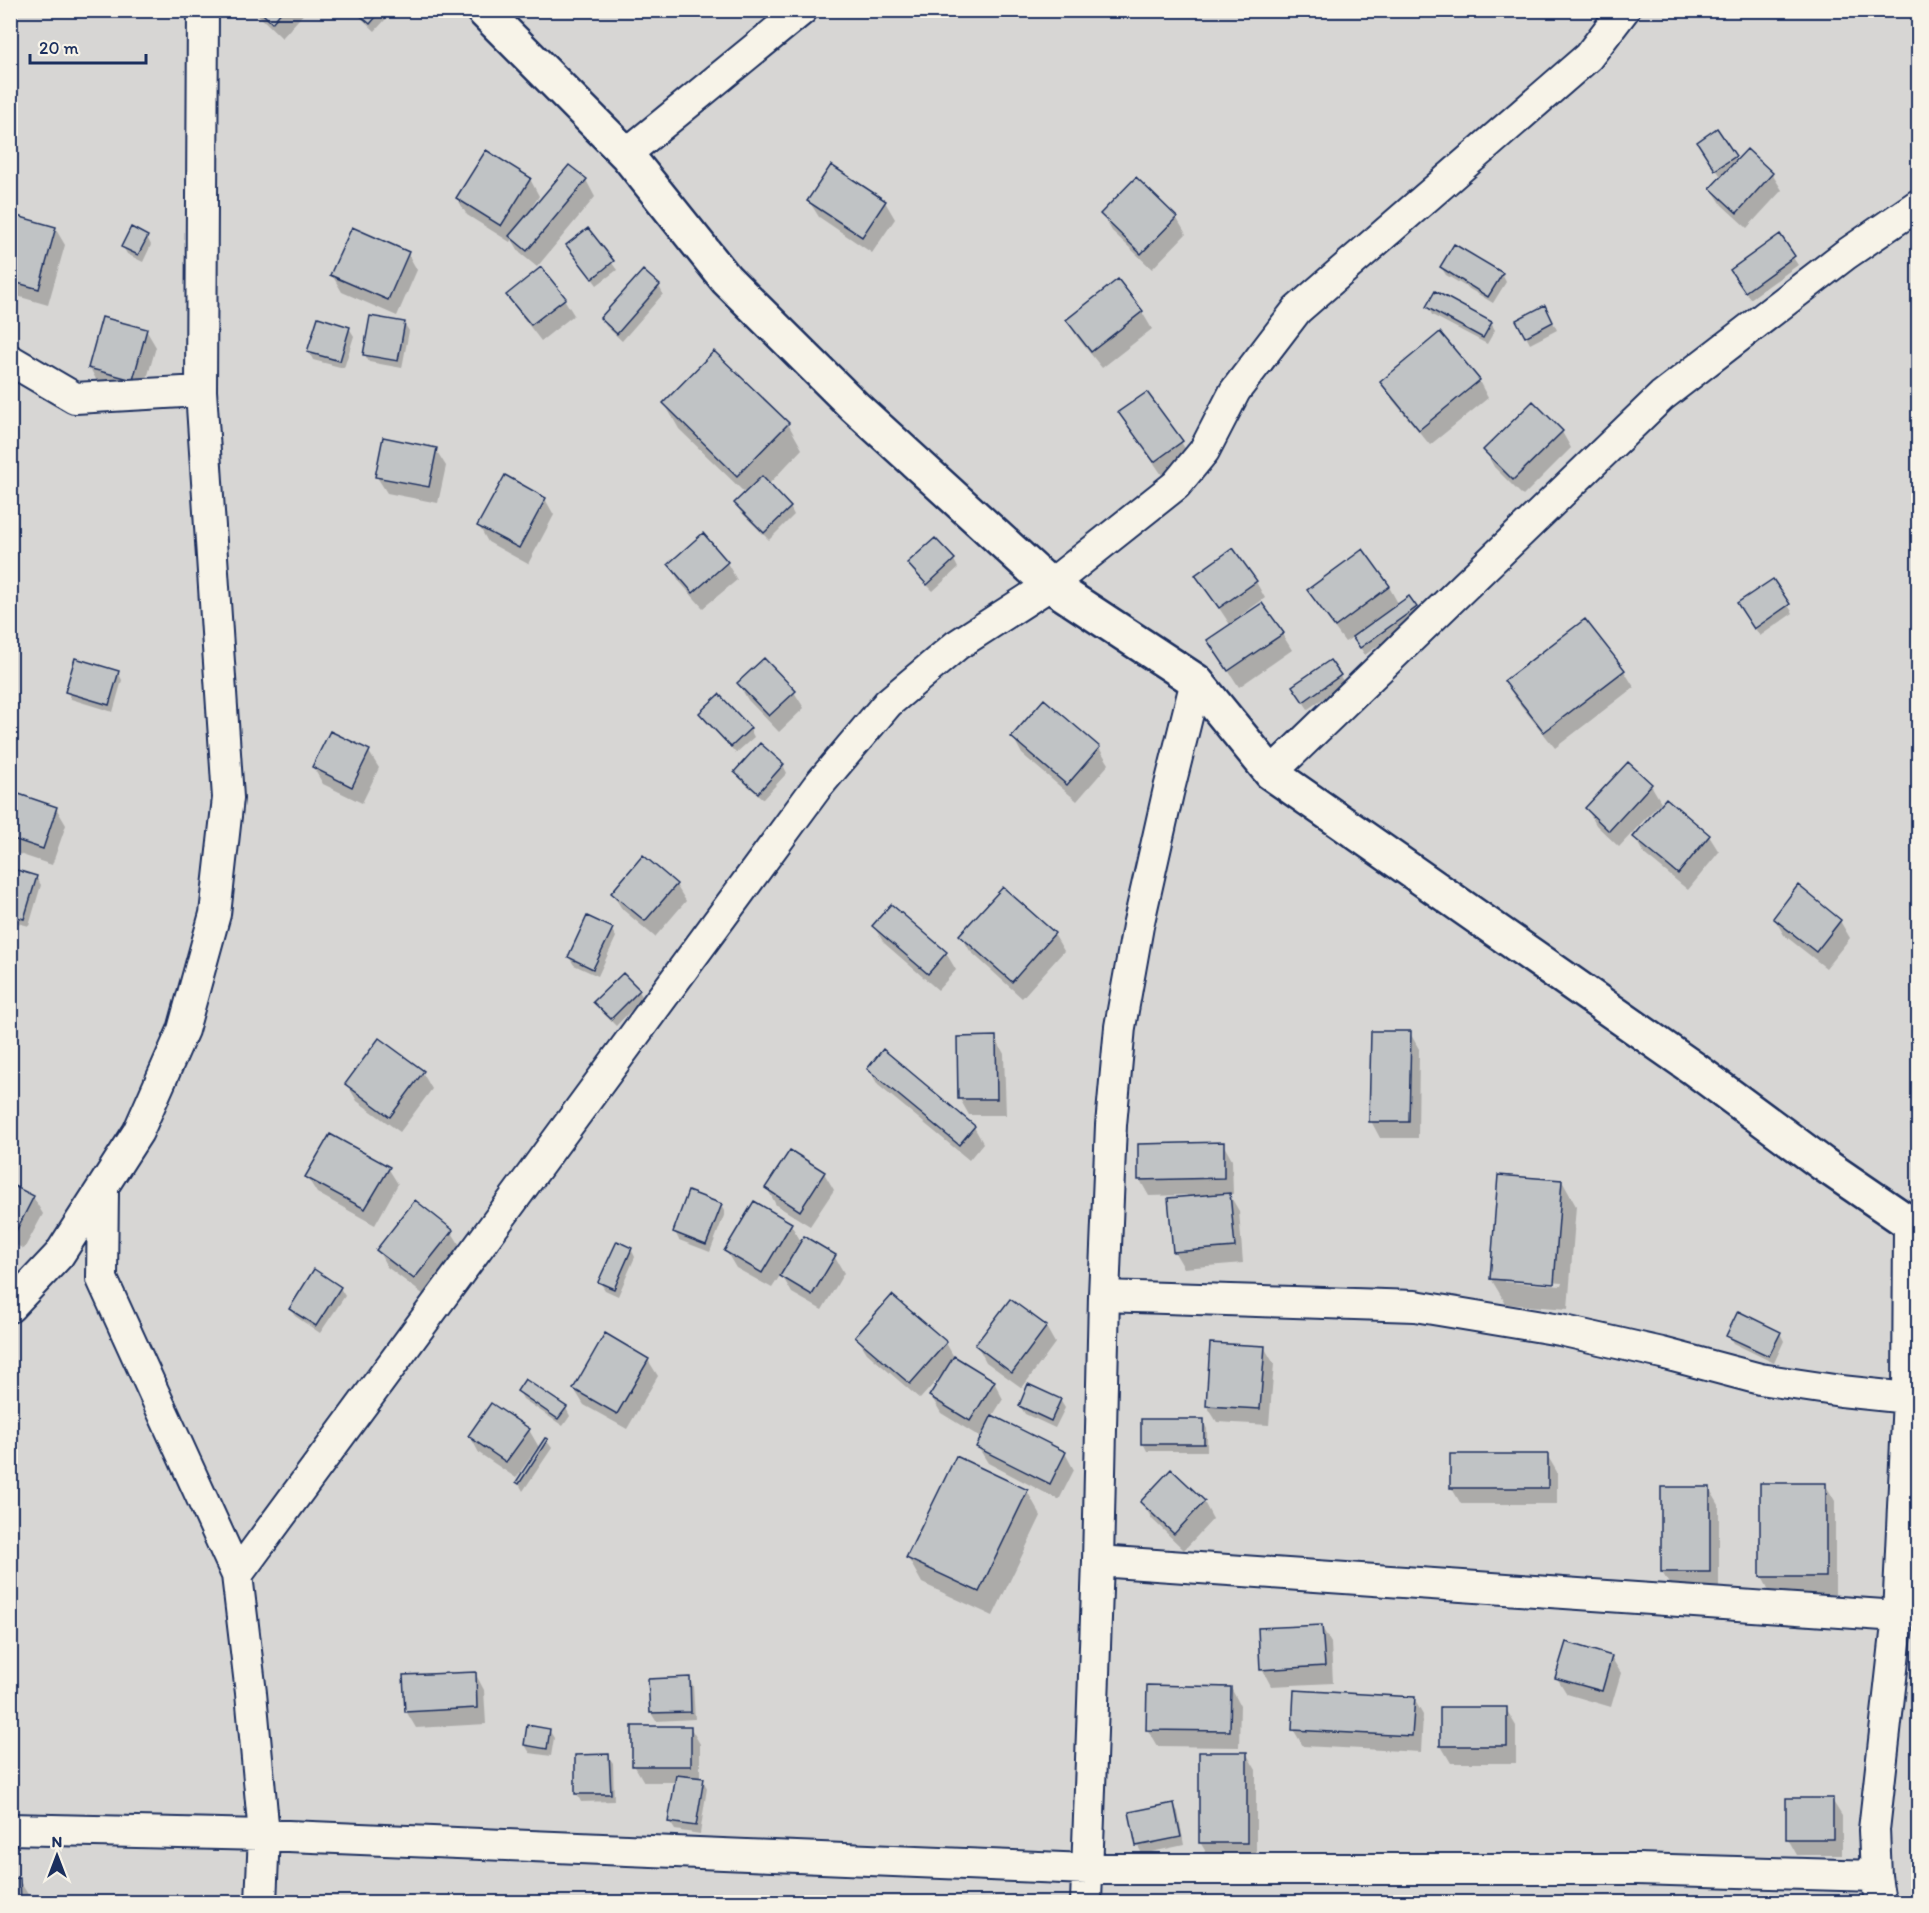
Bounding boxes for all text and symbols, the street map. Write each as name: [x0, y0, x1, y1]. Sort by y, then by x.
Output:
scale bar: [30, 27, 146, 65]
text: 20 m: [39, 37, 79, 59]
north arrow: [27, 1826, 87, 1886]
text: N: [52, 1832, 62, 1851]

